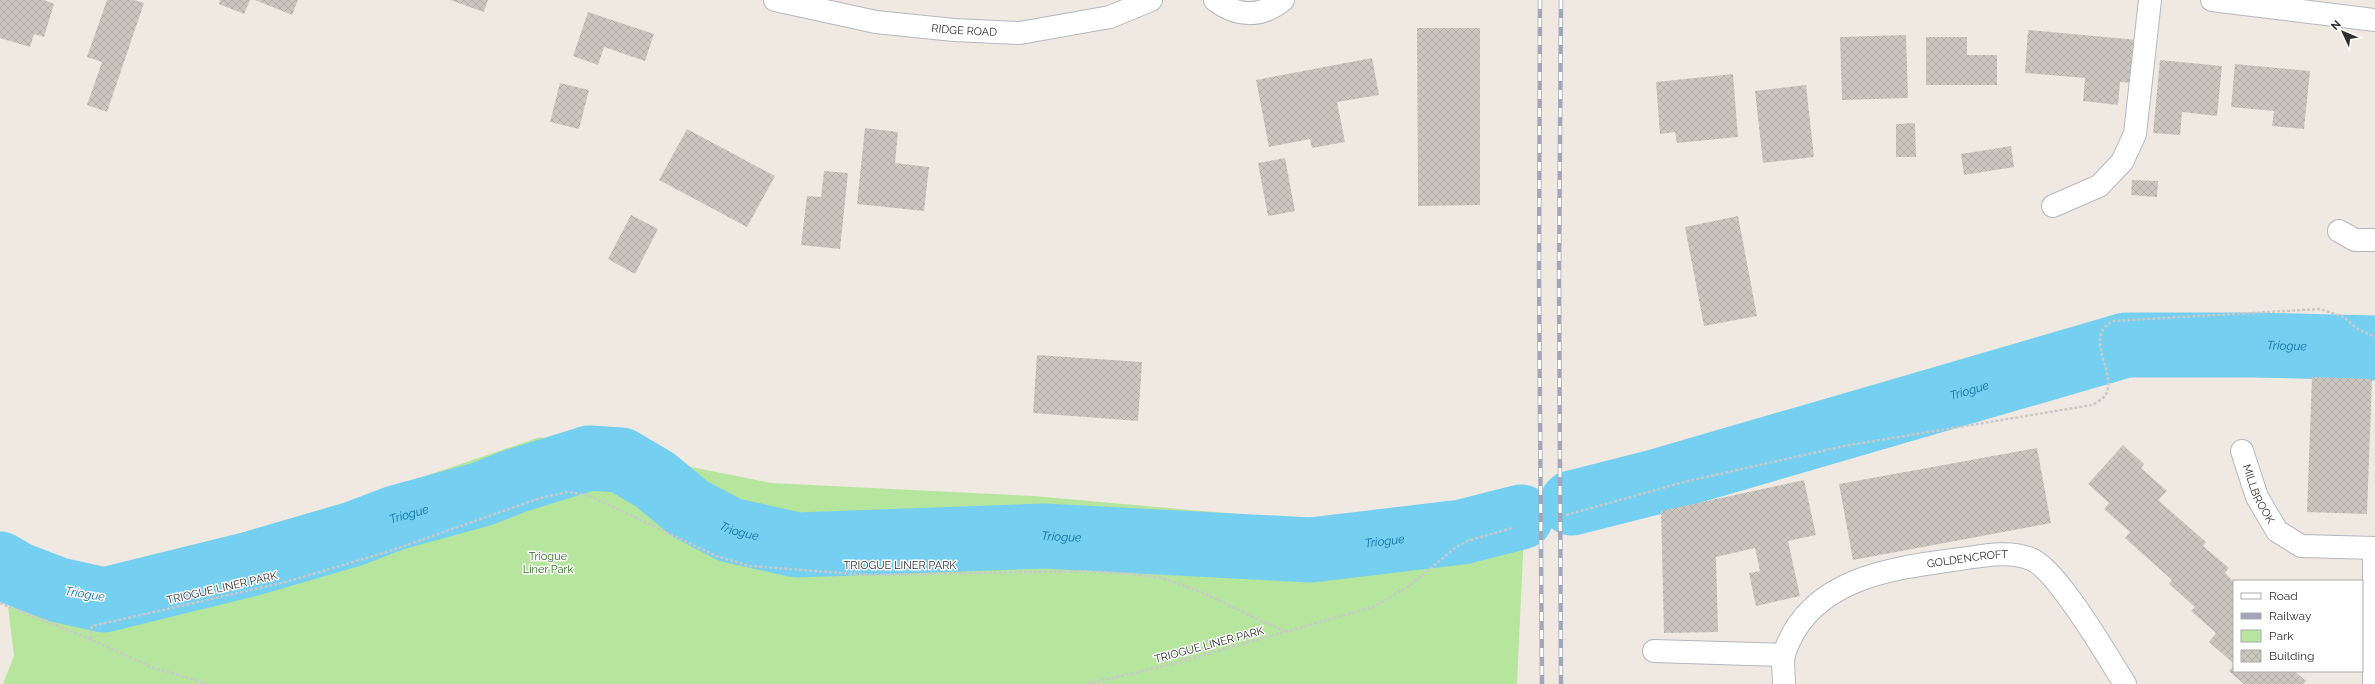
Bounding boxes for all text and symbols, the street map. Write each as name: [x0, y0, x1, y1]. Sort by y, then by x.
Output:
north arrow: [2323, 12, 2363, 52]
text: N: [2329, 18, 2344, 33]
street label: RIDGE ROAD: [931, 21, 997, 38]
water label: Triogue: [2267, 338, 2308, 353]
water label: Triogue: [1948, 378, 1991, 403]
street label: MILLBROOK: [2240, 463, 2278, 526]
water label: Triogue: [387, 502, 431, 526]
water label: Triogue: [717, 519, 761, 543]
water label: Triogue: [1041, 529, 1082, 545]
water label: Triogue: [1364, 532, 1406, 551]
street label: GOLDENCROFT: [1926, 548, 2008, 570]
park label: Triogue Liner Park: [523, 550, 573, 576]
street label: TRIOGUE LINER PARK: [844, 559, 957, 572]
street label: TRIOGUE LINER PARK: [166, 569, 279, 607]
legend: [2233, 580, 2363, 672]
water label: Triogue: [64, 584, 106, 604]
text: Road: [2269, 589, 2298, 603]
text: Railway: [2269, 609, 2312, 623]
street label: TRIOGUE LINER PARK: [1153, 624, 1266, 666]
text: Park: [2269, 629, 2294, 643]
text: Building: [2269, 649, 2315, 663]

